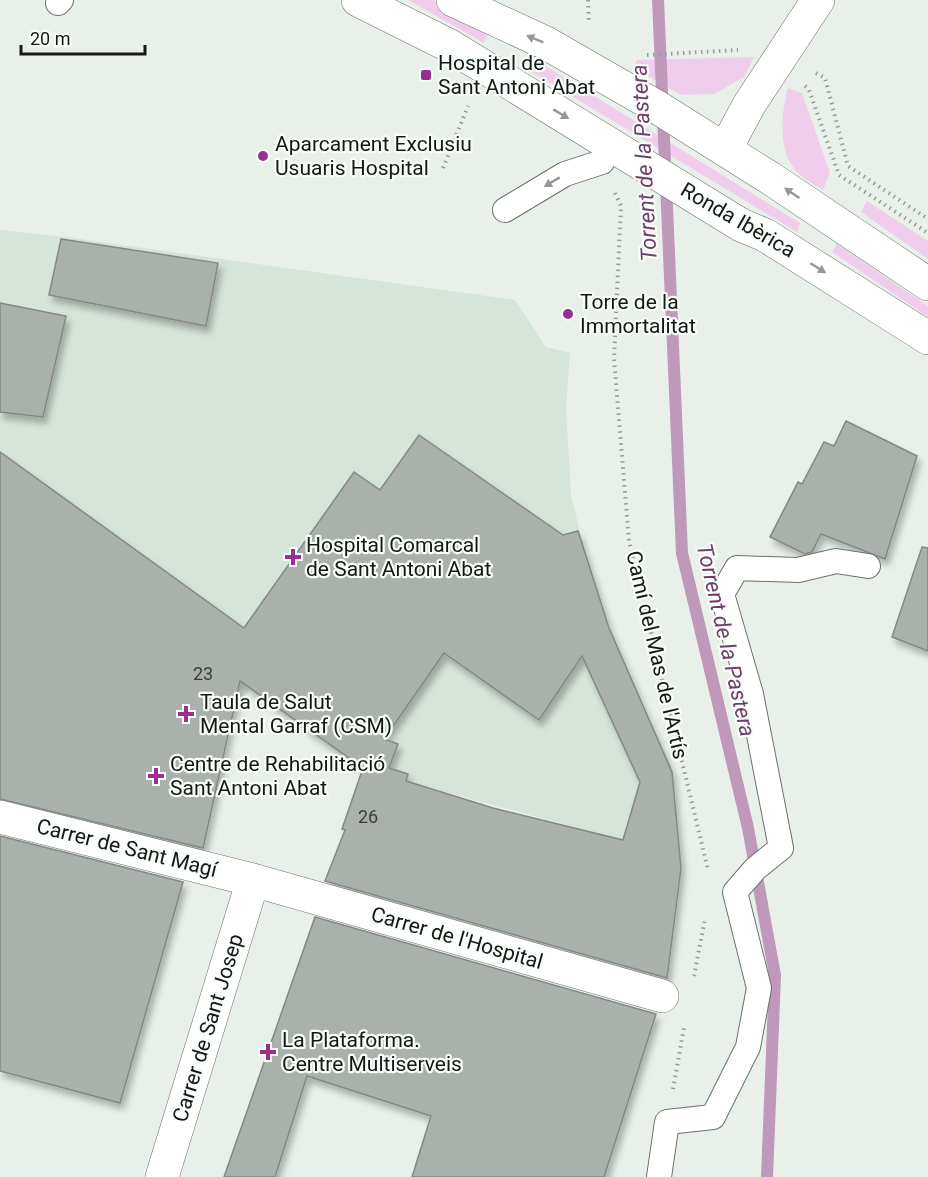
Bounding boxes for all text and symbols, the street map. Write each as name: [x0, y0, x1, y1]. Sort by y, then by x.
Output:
scale bar: [21, 18, 146, 56]
text: 20 m: [30, 28, 70, 49]
one-way arrow: [526, 34, 544, 43]
place label: Hospital de Sant Antoni Abat: [438, 51, 595, 99]
water label: Torrent de la Pastera: [626, 64, 662, 262]
marker: Hospital de Sant Antoni Abat: [419, 68, 433, 82]
one-way arrow: [553, 109, 569, 120]
place label: Aparcament Exclusiu Usuaris Hospital: [275, 132, 472, 180]
marker: Aparcament Exclusiu Usuaris Hospital: [256, 149, 270, 163]
one-way arrow: [543, 177, 560, 187]
street label: Ronda Ibèrica: [676, 178, 800, 262]
one-way arrow: [784, 188, 800, 199]
one-way arrow: [810, 262, 826, 273]
place label: Torre de la Immortalitat: [580, 290, 696, 338]
marker: Torre de la Immortalitat: [561, 307, 575, 321]
place label: Hospital Comarcal de Sant Antoni Abat: [306, 533, 492, 581]
water label: Torrent de la Pastera: [692, 541, 760, 739]
marker: Hospital Comarcal de Sant Antoni Abat: [284, 548, 302, 566]
street label: Camí del Mas de l'Artís: [621, 549, 693, 761]
house number: 23: [193, 663, 213, 684]
place label: Taula de Salut Mental Garraf (CSM): [200, 690, 392, 738]
marker: Taula de Salut Mental Garraf (CSM): [177, 705, 195, 723]
place label: Centre de Rehabilitació Sant Antoni Abat: [170, 752, 385, 800]
marker: Centre de Rehabilitació Sant Antoni Abat: [147, 767, 165, 785]
house number: 26: [358, 806, 378, 827]
street label: Carrer de Sant Magí: [34, 814, 220, 882]
street label: Carrer de l'Hospital: [368, 902, 546, 974]
street label: Carrer de Sant Josep: [168, 931, 248, 1125]
place label: La Plataforma. Centre Multiserveis: [282, 1028, 462, 1076]
marker: La Plataforma. Centre Multiserveis: [259, 1043, 277, 1061]

